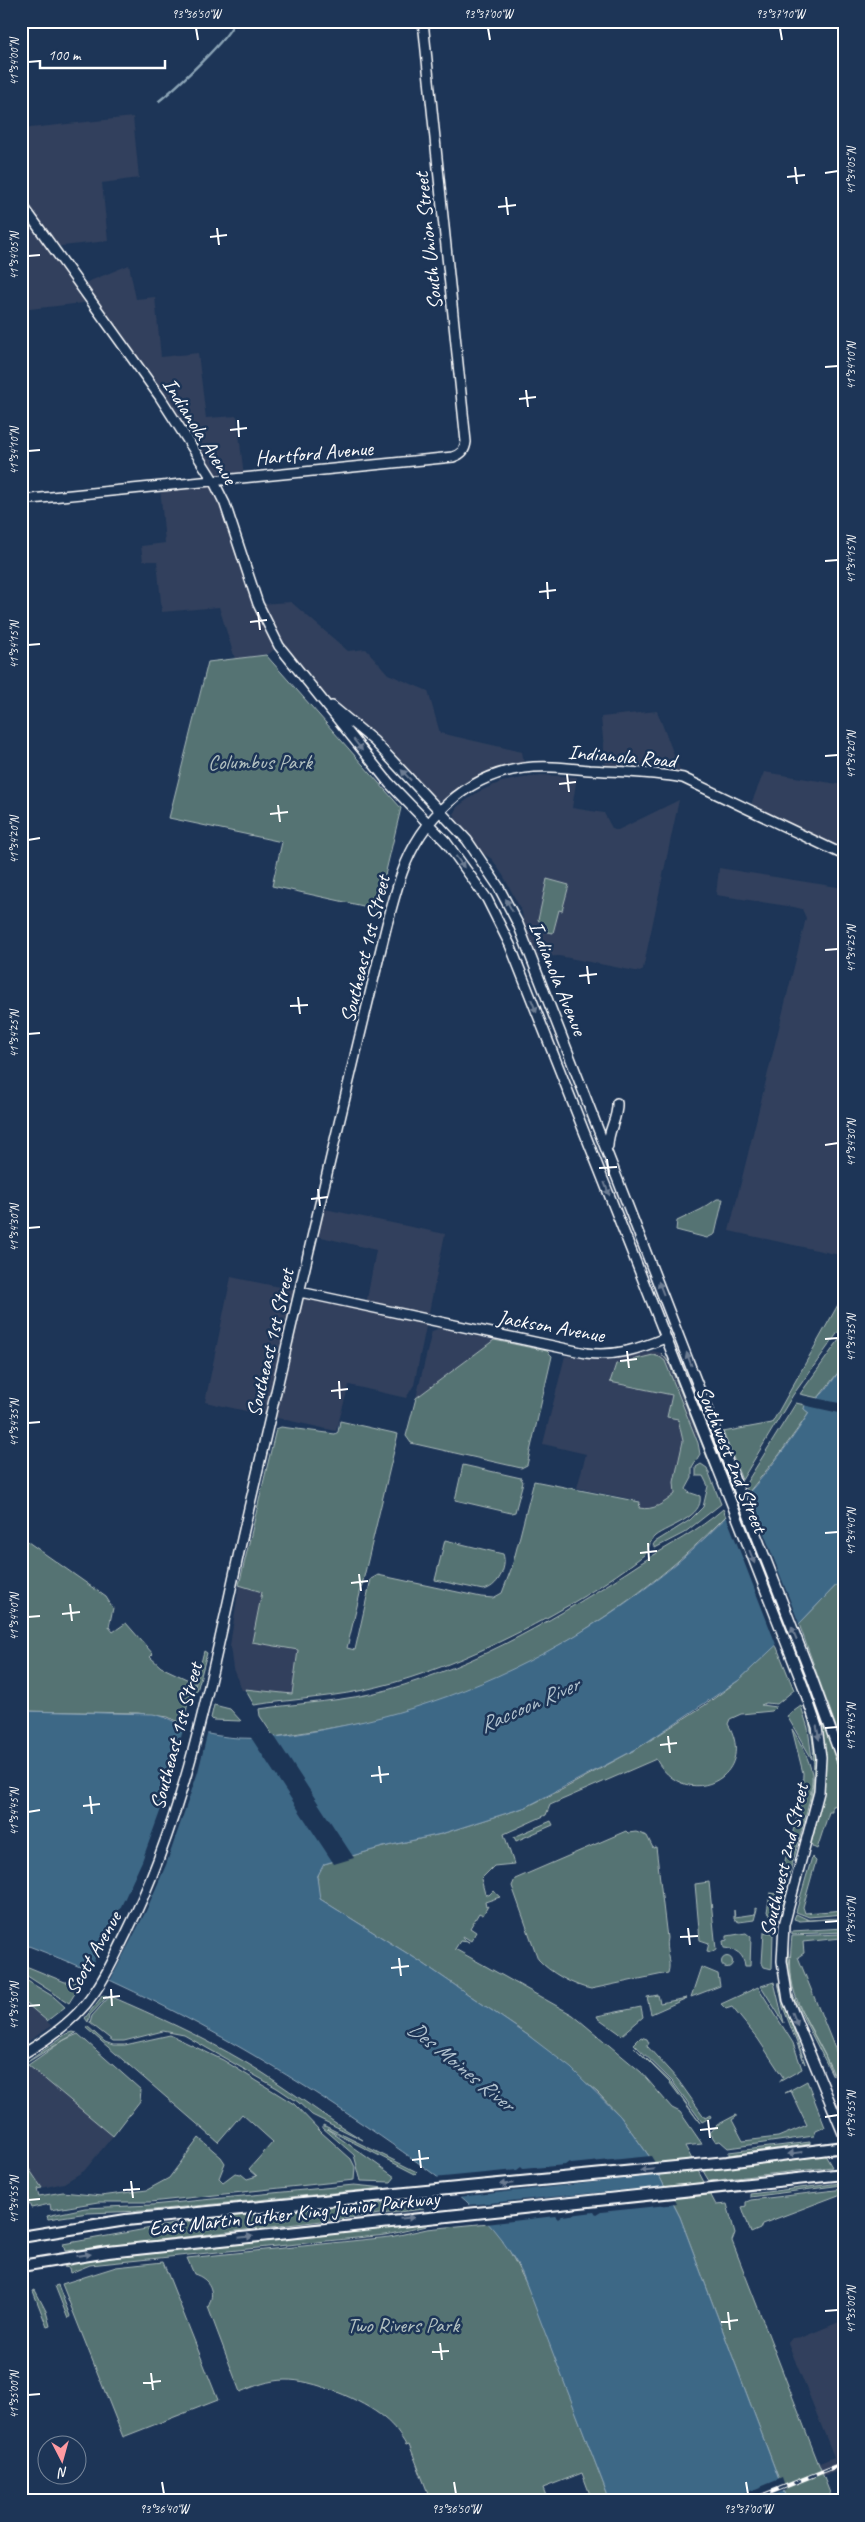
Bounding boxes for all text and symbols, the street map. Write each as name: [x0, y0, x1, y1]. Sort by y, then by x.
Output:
text: 93°36'50"W: [172, 6, 223, 22]
text: 93°37'00"W: [464, 6, 515, 22]
text: 93°37'10"W: [756, 6, 807, 22]
text: 41°34'00"N: [6, 37, 22, 86]
scale bar: [40, 38, 165, 70]
text: 100 m: [48, 46, 82, 65]
text: 41°34'05"N: [843, 146, 859, 195]
street label: South Union Street: [408, 169, 448, 311]
text: 41°34'05"N: [6, 231, 22, 280]
text: 41°34'10"N: [843, 341, 859, 390]
street label: Indianola Avenue: [157, 373, 244, 491]
text: 41°34'10"N: [6, 426, 22, 475]
street label: Hartford Avenue: [254, 435, 375, 471]
text: 41°34'15"N: [843, 535, 859, 584]
text: 41°34'15"N: [6, 620, 22, 669]
text: 41°34'20"N: [843, 730, 859, 779]
one-way arrow: [352, 738, 363, 751]
street label: Indianola Road: [567, 738, 681, 774]
park label: Columbus Park: [208, 749, 313, 775]
one-way arrow: [400, 770, 412, 782]
text: 41°34'20"N: [6, 815, 22, 864]
one-way arrow: [455, 855, 465, 869]
street label: Southeast 1st Street: [334, 871, 396, 1025]
one-way arrow: [504, 899, 513, 912]
street label: Indianola Avenue: [523, 917, 594, 1041]
text: 41°34'25"N: [843, 924, 859, 973]
one-way arrow: [530, 999, 538, 1014]
text: 41°34'25"N: [6, 1009, 22, 1058]
text: 41°34'30"N: [843, 1118, 859, 1167]
one-way arrow: [604, 1182, 611, 1197]
text: 41°34'30"N: [6, 1203, 22, 1252]
street label: Southeast 1st Street: [240, 1265, 300, 1419]
one-way arrow: [657, 1280, 665, 1295]
street label: Jackson Avenue: [495, 1304, 608, 1348]
text: 41°34'35"N: [843, 1313, 859, 1362]
one-way arrow: [684, 1352, 692, 1366]
street label: Southwest 2nd Street: [691, 1382, 774, 1538]
text: 41°34'35"N: [6, 1398, 22, 1447]
text: 41°34'40"N: [843, 1507, 859, 1556]
one-way arrow: [748, 1550, 756, 1565]
text: 41°34'40"N: [6, 1592, 22, 1641]
one-way arrow: [790, 1625, 798, 1640]
street label: Southeast 1st Street: [144, 1658, 209, 1812]
water label: Raccoon River: [475, 1669, 586, 1739]
text: 41°34'45"N: [843, 1702, 859, 1751]
one-way arrow: [814, 1725, 822, 1740]
street label: Southwest 2nd Street: [754, 1779, 815, 1939]
text: 41°34'45"N: [6, 1787, 22, 1836]
text: 41°34'50"N: [843, 1896, 859, 1945]
street label: Scott Avenue: [59, 1905, 128, 1999]
text: 41°34'50"N: [6, 1981, 22, 2030]
one-way arrow: [791, 2012, 799, 2027]
water label: Des Moines River: [402, 2015, 522, 2119]
text: 41°34'55"N: [843, 2090, 859, 2139]
one-way arrow: [787, 2149, 803, 2157]
one-way arrow: [639, 2166, 655, 2174]
text: 41°34'55"N: [6, 2175, 22, 2224]
one-way arrow: [499, 2180, 515, 2188]
street label: East Martin Luther King Junior Parkway: [148, 2185, 442, 2241]
one-way arrow: [400, 2214, 416, 2222]
one-way arrow: [238, 2233, 254, 2241]
one-way arrow: [77, 2250, 93, 2258]
text: 41°35'00"N: [843, 2285, 859, 2334]
park label: Two Rivers Park: [347, 2312, 460, 2338]
text: 41°35'00"N: [6, 2370, 22, 2419]
north arrow: [38, 2434, 88, 2484]
text: N: [56, 2464, 69, 2482]
text: 93°36'40"W: [140, 2501, 191, 2517]
text: 93°36'50"W: [432, 2501, 483, 2517]
text: 93°37'00"W: [724, 2501, 775, 2517]

